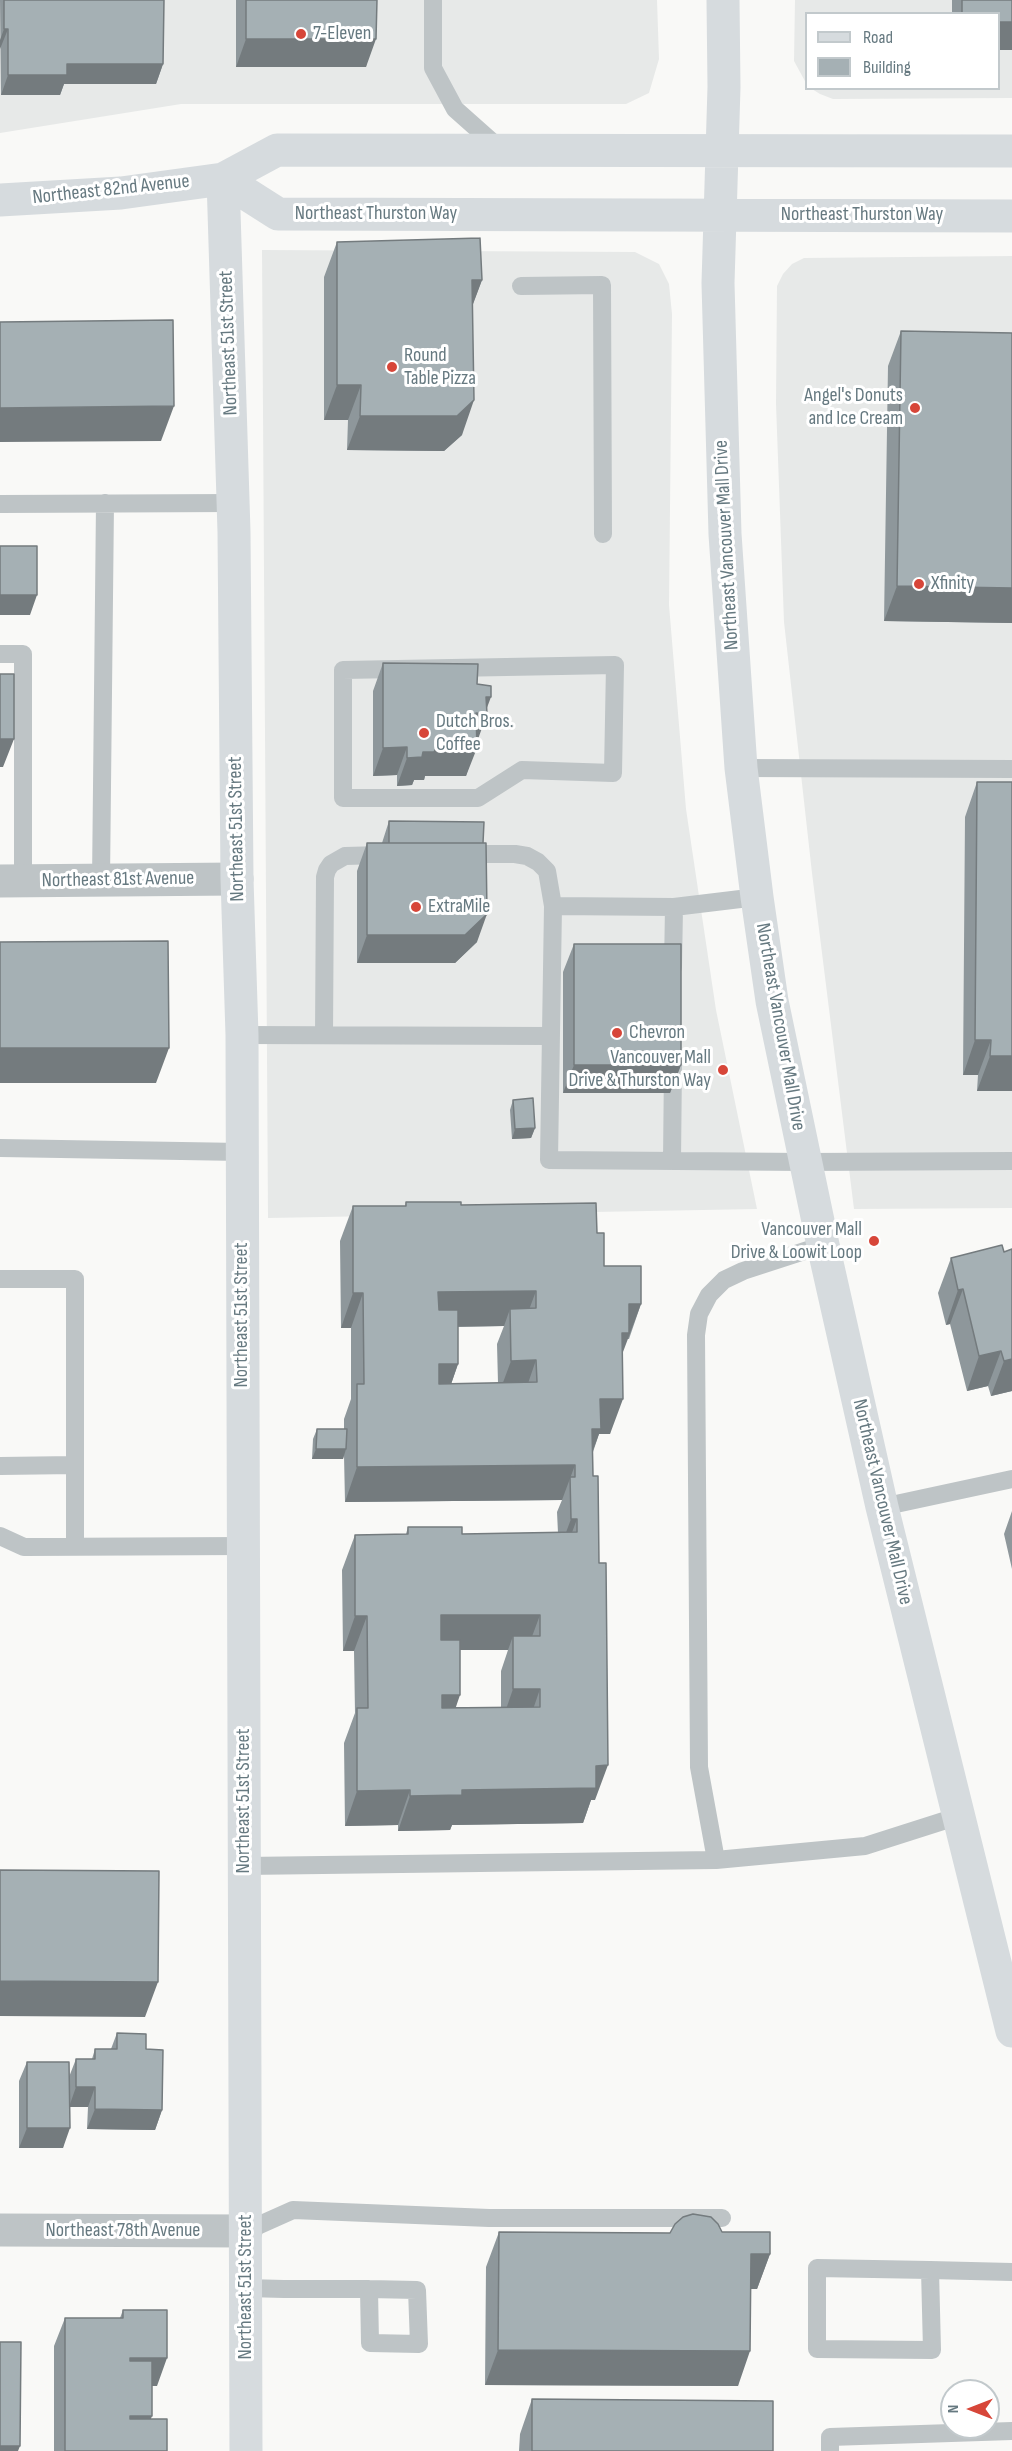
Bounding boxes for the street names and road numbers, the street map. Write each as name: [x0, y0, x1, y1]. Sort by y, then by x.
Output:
street label: Northeast 82nd Avenue: [31, 170, 191, 210]
street label: Northeast Thurston Way: [295, 202, 457, 226]
street label: Northeast Thurston Way: [781, 203, 943, 227]
street label: Northeast 51st Street: [214, 270, 244, 416]
street label: Northeast Vancouver Mall Drive: [710, 439, 744, 651]
street label: Northeast 51st Street: [224, 756, 250, 902]
street label: Northeast 81st Avenue: [42, 867, 194, 893]
street label: Northeast Vancouver Mall Drive: [750, 921, 810, 1133]
street label: Northeast 51st Street: [230, 1242, 254, 1388]
street label: Northeast Vancouver Mall Drive: [847, 1397, 917, 1607]
street label: Northeast 51st Street: [232, 1728, 256, 1874]
street label: Northeast 51st Street: [234, 2214, 258, 2360]
street label: Northeast 78th Avenue: [46, 2219, 200, 2243]

